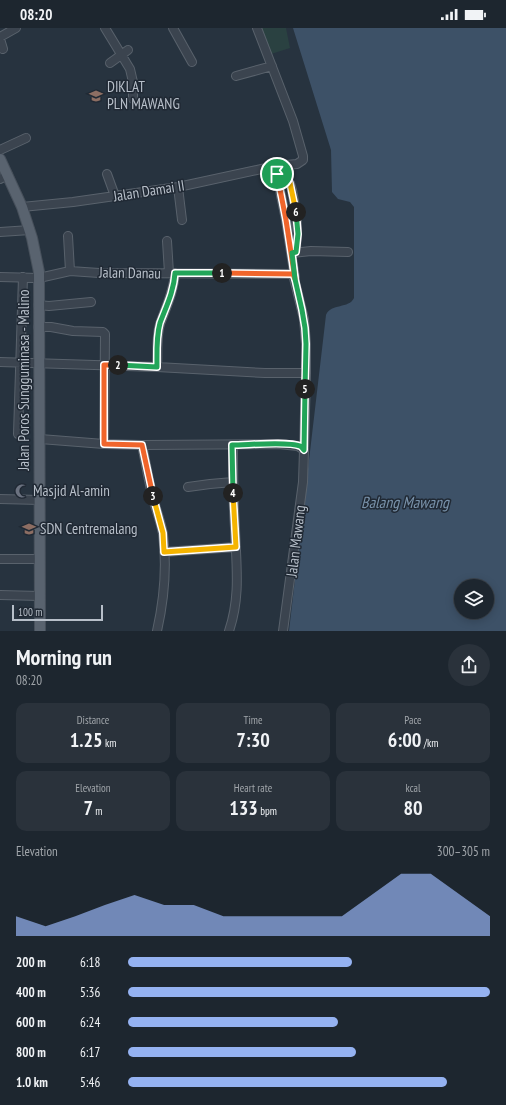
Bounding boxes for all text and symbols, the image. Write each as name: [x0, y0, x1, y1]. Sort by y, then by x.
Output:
text: 08:20: [20, 5, 52, 24]
place label: DIKLAT PLN MAWANG: [107, 77, 180, 113]
school or university icon: DIKLAT PLN MAWANG: [88, 88, 104, 104]
pin: [260, 157, 294, 191]
icon: arrive: [266, 163, 288, 185]
street label: Jalan Damai II: [111, 175, 186, 206]
pin: 6: [286, 202, 306, 222]
text: 6: [293, 205, 299, 219]
street label: Jalan Danau: [98, 262, 161, 283]
pin: 1: [212, 263, 232, 283]
text: 1: [219, 266, 225, 280]
street label: Jalan Poros Sungguminasa - Malino: [14, 289, 33, 472]
pin: 2: [108, 355, 128, 375]
text: 2: [115, 358, 121, 372]
pin: 5: [295, 379, 315, 399]
text: 5: [302, 382, 308, 396]
place label: Masjid Al-amin: [33, 481, 110, 500]
mosque icon: Masjid Al-amin: [14, 483, 30, 499]
pin: 4: [223, 483, 243, 503]
pin: 3: [143, 486, 163, 506]
text: 4: [230, 486, 236, 500]
text: 3: [150, 489, 156, 503]
water label: Balang Mawang: [361, 492, 450, 512]
street label: Jalan Mawang: [282, 504, 309, 579]
place label: SDN Centremalang: [40, 519, 138, 538]
school or university icon: SDN Centremalang: [21, 521, 37, 537]
map controls: [454, 579, 494, 619]
button: layers: [454, 579, 494, 619]
scale bar: [12, 603, 103, 622]
text: 100 m: [18, 605, 42, 619]
text: Morning run: [16, 643, 112, 671]
button: share: [448, 644, 490, 686]
text: 08:20: [16, 672, 42, 689]
text: Distance: [77, 713, 109, 727]
text: Time: [243, 713, 263, 727]
text: Pace: [404, 713, 422, 727]
text: 1.25: [70, 727, 103, 753]
text: 7:30: [236, 727, 270, 753]
text: 6:00: [388, 727, 421, 753]
text: km: [103, 736, 116, 750]
text: /km: [421, 736, 438, 750]
text: Elevation: [75, 781, 111, 795]
text: Heart rate: [234, 781, 272, 795]
text: kcal: [405, 781, 421, 795]
text: 7: [83, 795, 93, 821]
text: 133: [229, 795, 258, 821]
text: 80: [403, 795, 423, 821]
text: m: [93, 804, 103, 818]
text: bpm: [258, 804, 277, 818]
text: Elevation: [16, 843, 58, 860]
text: 300–305 m: [437, 843, 490, 860]
text: 200 m: [16, 954, 46, 971]
text: 6:18: [80, 954, 100, 971]
text: 400 m: [16, 984, 46, 1001]
text: 5:36: [80, 984, 100, 1001]
text: 600 m: [16, 1014, 46, 1031]
text: 6:24: [80, 1014, 100, 1031]
text: 800 m: [16, 1044, 46, 1061]
text: 6:17: [80, 1044, 100, 1061]
text: 1.0 km: [16, 1074, 48, 1091]
text: 5:46: [80, 1074, 100, 1091]

